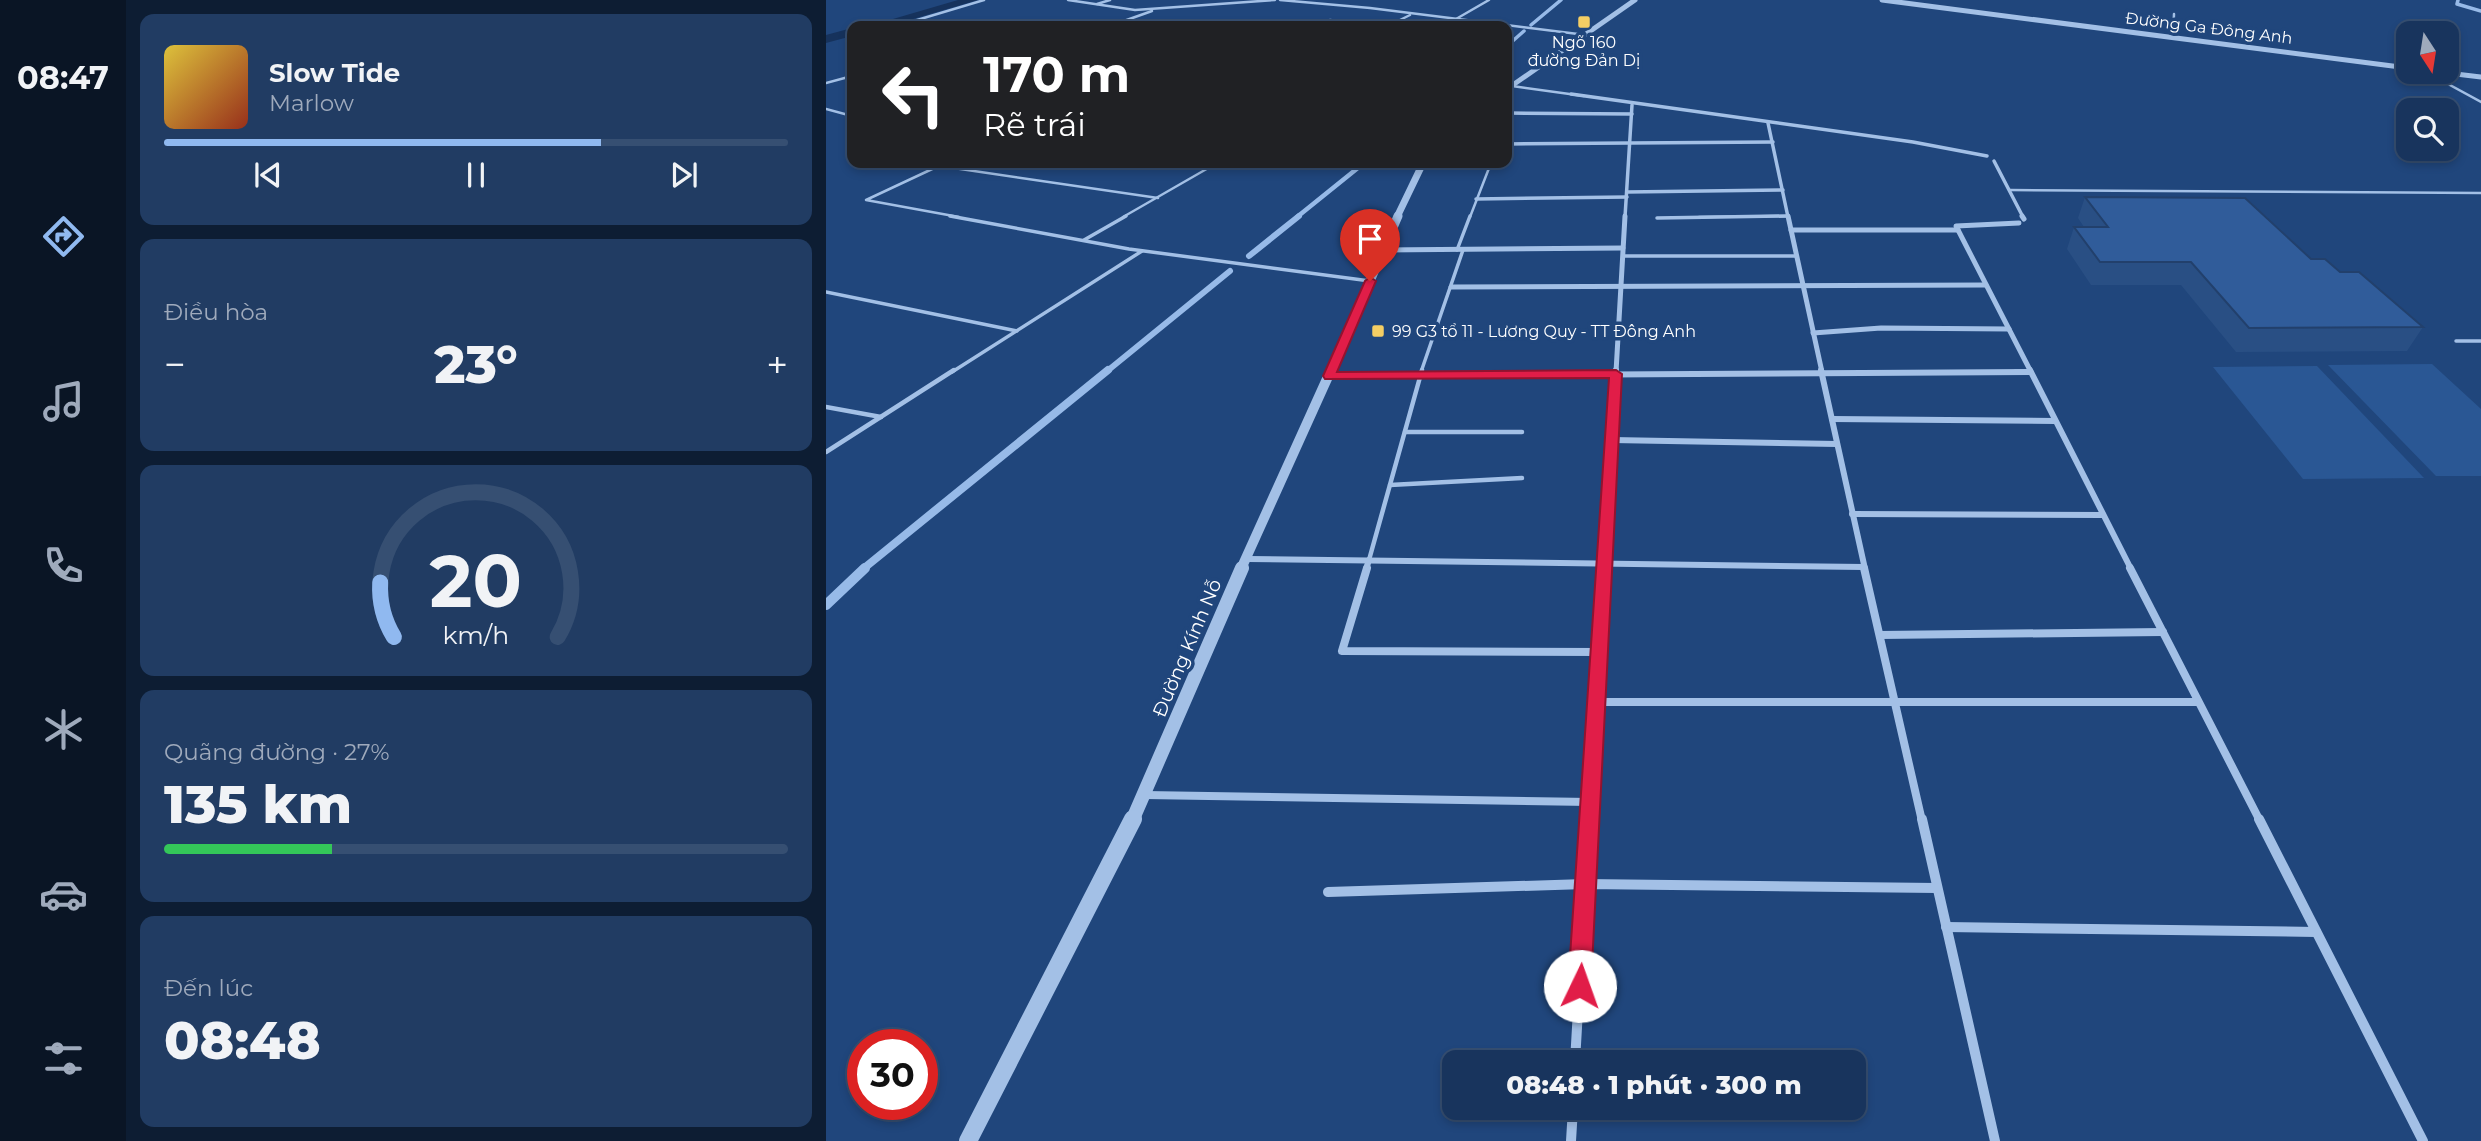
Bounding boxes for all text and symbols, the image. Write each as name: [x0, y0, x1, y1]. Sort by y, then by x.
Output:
street label: Đường Ga Đông Anh: [2124, 8, 2294, 48]
marker: Ngõ 160 đường Đản Dị: [1576, 14, 1592, 30]
north arrow: [2396, 21, 2459, 84]
map controls: [2396, 21, 2459, 161]
place label: Ngõ 160 đường Đản Dị: [1528, 33, 1640, 70]
text: 170 m: [983, 45, 1130, 104]
icon: left: [868, 49, 959, 140]
text: Slow Tide: [269, 57, 400, 89]
text: 08:47: [17, 58, 109, 97]
text: Marlow: [269, 89, 354, 117]
button: search: [2396, 98, 2459, 161]
text: Rẽ trái: [983, 105, 1086, 144]
icon: previous: [249, 156, 287, 194]
icon: pause: [457, 156, 495, 194]
icon: next: [665, 156, 703, 194]
pin: [1340, 209, 1400, 281]
icon: directions: [39, 212, 88, 261]
icon: arrive: [1351, 220, 1389, 258]
text: Điều hòa: [164, 298, 268, 326]
place label: 99 G3 tổ 11 - Lương Quy - TT Đông Anh: [1392, 322, 1696, 341]
marker: 99 G3 tổ 11 - Lương Quy - TT Đông Anh: [1370, 323, 1386, 339]
text: 23°: [434, 333, 518, 396]
text: −: [164, 341, 186, 388]
text: +: [766, 341, 788, 388]
icon: music: [39, 377, 88, 426]
text: 20: [430, 537, 522, 625]
icon: phone: [39, 541, 88, 590]
street label: Đường Kính Nỗ: [1148, 575, 1226, 720]
text: km/h: [443, 619, 509, 649]
icon: climate: [39, 705, 88, 754]
text: Quãng đường · 27%: [164, 738, 390, 766]
text: 135 km: [164, 773, 352, 836]
icon: car: [39, 870, 88, 919]
position arrow: [1543, 949, 1617, 1023]
text: Đến lúc: [164, 974, 253, 1002]
text: 08:48: [164, 1009, 321, 1072]
speed limit sign: 30: [847, 1029, 938, 1120]
icon: filters: [39, 1034, 88, 1083]
text: 08:48 · 1 phút · 300 m: [1506, 1069, 1802, 1101]

